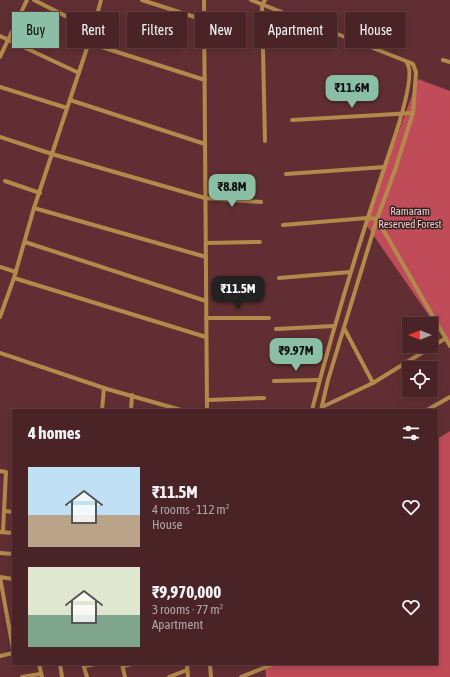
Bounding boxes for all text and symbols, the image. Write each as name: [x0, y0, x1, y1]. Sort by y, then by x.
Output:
chip: Buy: [12, 12, 59, 48]
chip: Rent: [67, 12, 119, 48]
chip: Filters: [127, 12, 187, 48]
chip: New: [195, 12, 246, 48]
chip: Apartment: [254, 12, 337, 48]
chip: House: [345, 12, 406, 48]
pin: ₹11.6M: [319, 75, 385, 109]
text: ₹11.6M: [335, 80, 369, 95]
pin: ₹8.8M: [204, 174, 260, 208]
text: ₹8.8M: [218, 179, 246, 194]
park label: Ramaram Reserved Forest: [378, 205, 442, 230]
pin: ₹11.5M: [205, 276, 271, 310]
text: ₹11.5M: [221, 281, 255, 296]
north arrow: [402, 317, 438, 353]
map controls: [402, 317, 438, 397]
pin: ₹9.97M: [263, 338, 329, 372]
text: ₹9.97M: [279, 343, 313, 358]
button: locate: [402, 361, 438, 397]
icon: filters: [400, 422, 422, 444]
text: 4 homes: [28, 423, 81, 443]
text: ₹11.5M: [152, 482, 198, 502]
icon: home: [60, 483, 108, 531]
icon: heart: [400, 496, 422, 518]
text: 4 rooms · 112 m²: [152, 502, 229, 517]
text: House: [152, 517, 182, 532]
text: ₹9,970,000: [152, 582, 221, 602]
icon: home: [60, 583, 108, 631]
icon: heart: [400, 596, 422, 618]
text: 3 rooms · 77 m²: [152, 602, 223, 617]
text: Apartment: [152, 617, 203, 632]

